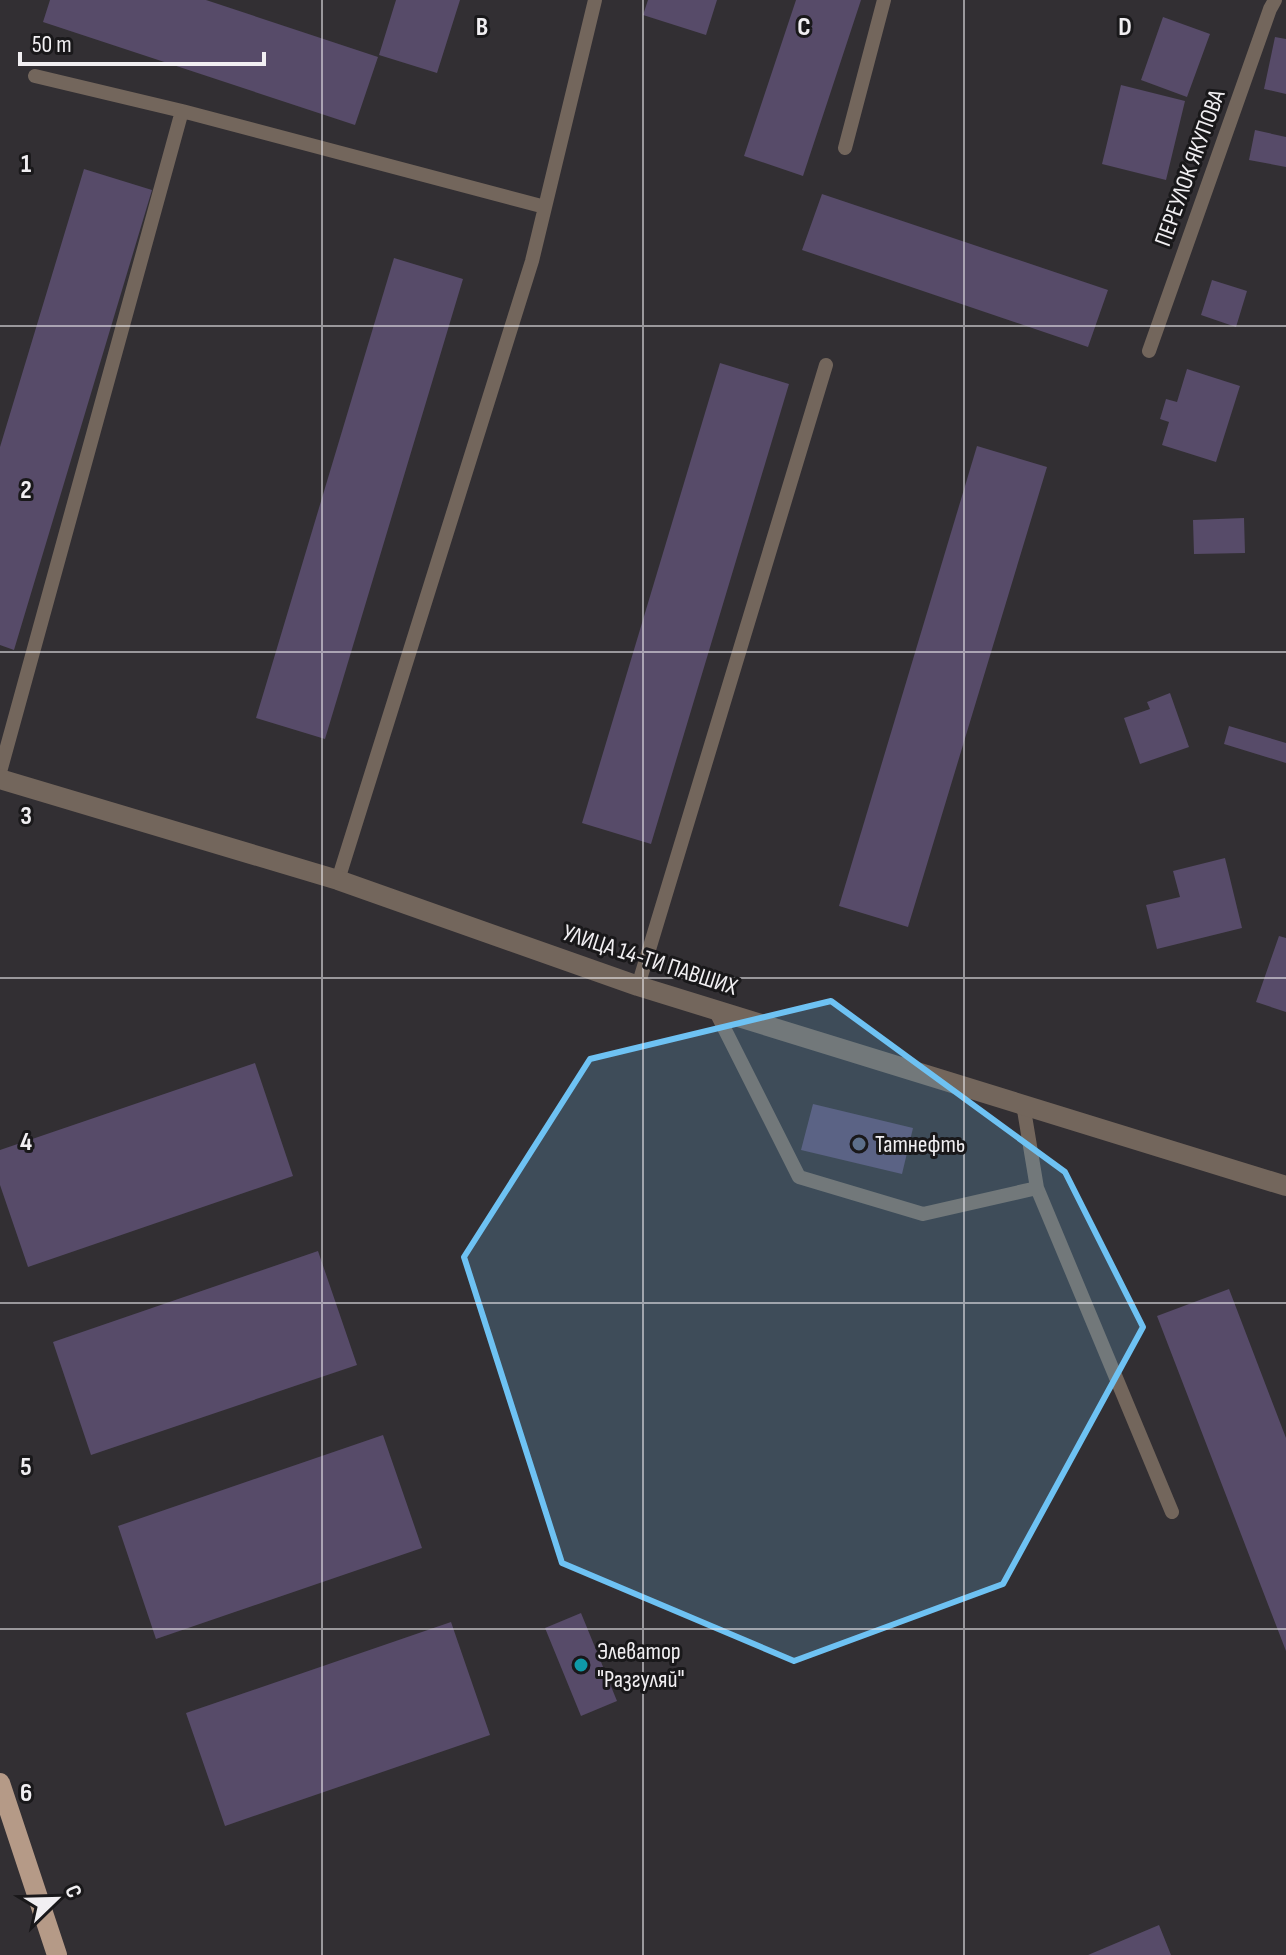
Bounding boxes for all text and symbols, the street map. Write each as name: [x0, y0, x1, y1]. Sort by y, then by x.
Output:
text: B: [476, 12, 488, 43]
text: C: [797, 12, 811, 43]
text: D: [1118, 12, 1132, 43]
scale bar: [20, 16, 264, 66]
text: 50 m: [32, 30, 72, 59]
street label: ПЕРЕУЛОК ЯКУПОВА: [1148, 85, 1232, 250]
text: 1: [21, 149, 31, 180]
text: 2: [20, 475, 32, 506]
text: 3: [20, 801, 32, 832]
street label: УЛИЦА 14-ТИ ПАВШИХ: [559, 918, 742, 1002]
text: 4: [20, 1127, 32, 1158]
place label: Татнефть: [875, 1130, 965, 1159]
marker: Татнефть: [850, 1135, 868, 1153]
text: 5: [20, 1452, 32, 1483]
place label: Элеватор "Разгуляй": [597, 1637, 685, 1694]
marker: Элеватор "Разгуляй": [572, 1656, 590, 1674]
text: 6: [20, 1778, 32, 1809]
north arrow: [16, 1859, 96, 1939]
text: С: [58, 1881, 88, 1902]

